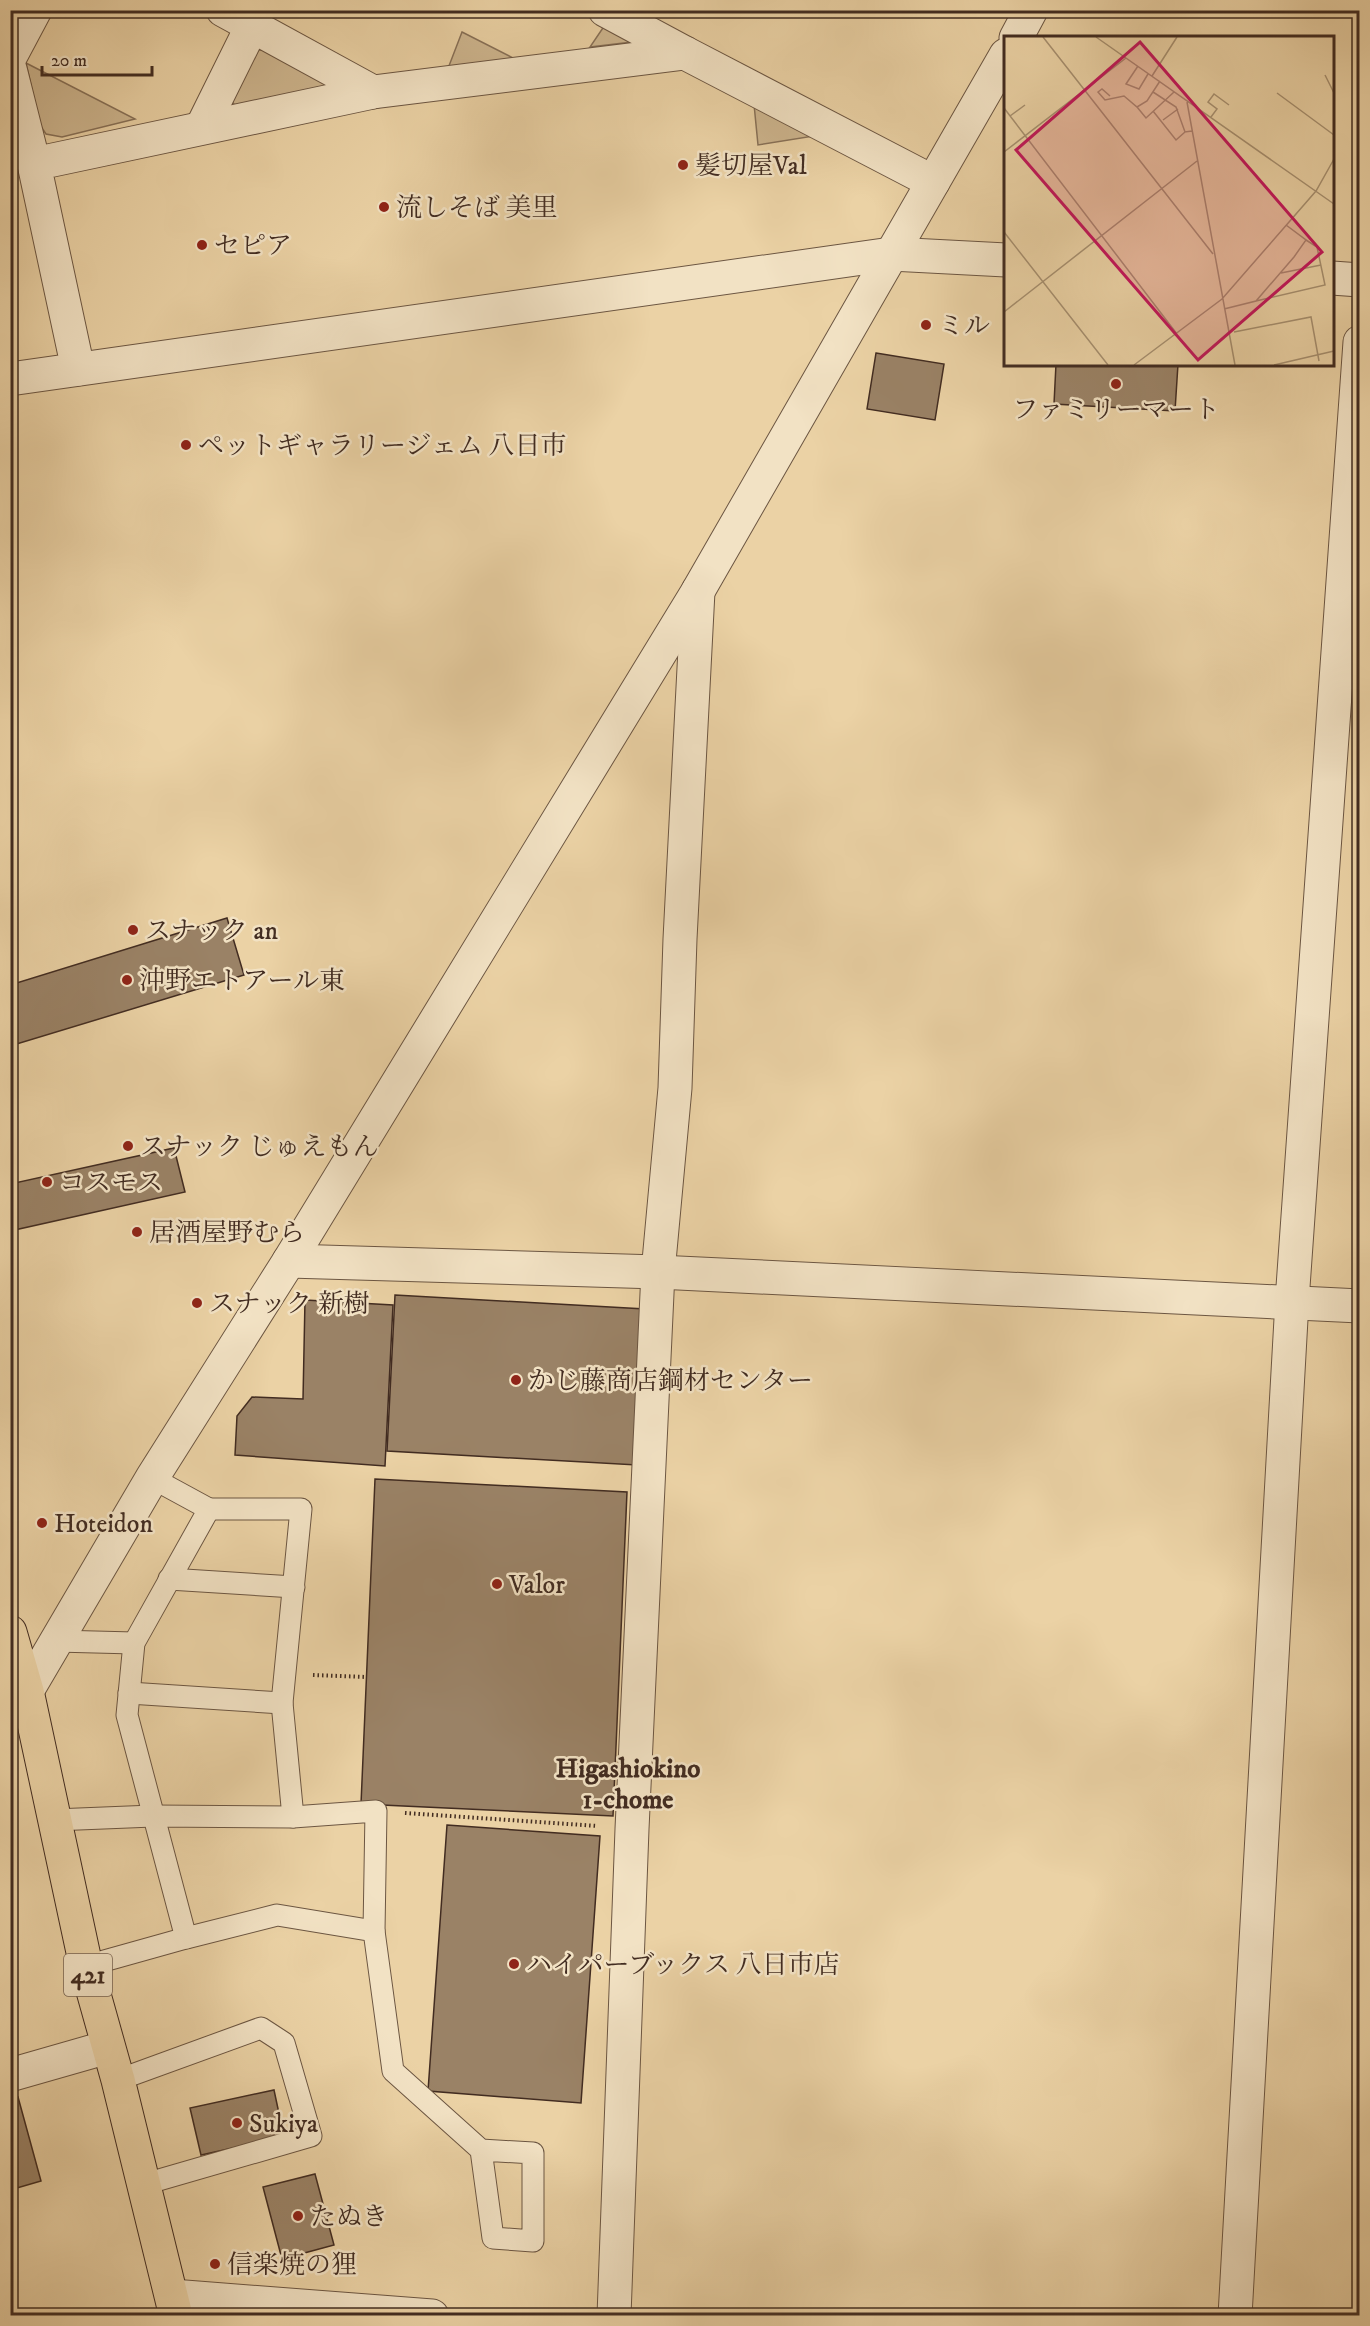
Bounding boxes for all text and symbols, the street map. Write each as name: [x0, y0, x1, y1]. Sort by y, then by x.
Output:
inset map: [1004, 36, 1334, 366]
scale bar: [42, 39, 152, 77]
text: 20 m: [51, 50, 87, 72]
place label: 髪切屋Val: [695, 150, 807, 183]
marker: 髪切屋Val: [676, 158, 690, 172]
place label: 流しそば 美里: [396, 192, 558, 225]
marker: 流しそば 美里: [377, 200, 391, 214]
place label: セピア: [214, 230, 292, 263]
marker: セピア: [195, 238, 209, 252]
place label: ミル: [938, 310, 990, 343]
marker: ミル: [919, 318, 933, 332]
marker: ファミリーマート: [1109, 377, 1123, 391]
place label: ファミリーマート: [1012, 394, 1220, 427]
place label: ペットギャラリージェム 八日市: [198, 430, 567, 463]
marker: ペットギャラリージェム 八日市: [179, 438, 193, 452]
place label: スナック an: [145, 915, 279, 948]
marker: スナック an: [126, 923, 140, 937]
place label: 沖野エトアール東: [139, 965, 345, 998]
marker: 沖野エトアール東: [120, 973, 134, 987]
place label: スナック じゅえもん: [140, 1131, 379, 1164]
marker: スナック じゅえもん: [121, 1139, 135, 1153]
place label: コスモス: [59, 1167, 163, 1200]
marker: コスモス: [40, 1175, 54, 1189]
place label: 居酒屋野むら: [149, 1217, 305, 1250]
marker: 居酒屋野むら: [130, 1225, 144, 1239]
place label: スナック 新樹: [209, 1288, 370, 1321]
marker: スナック 新樹: [190, 1296, 204, 1310]
place label: かじ藤商店鋼材センター: [528, 1365, 813, 1398]
marker: かじ藤商店鋼材センター: [509, 1373, 523, 1387]
place label: Hoteidon: [54, 1508, 153, 1541]
marker: Hoteidon: [35, 1516, 49, 1530]
place label: Valor: [508, 1569, 565, 1602]
marker: Valor: [490, 1577, 504, 1591]
district label: Higashiokino 1-chome: [556, 1752, 700, 1817]
place label: ハイパーブックス 八日市店: [526, 1949, 840, 1982]
road number: 421: [64, 1954, 112, 1996]
marker: ハイパーブックス 八日市店: [507, 1957, 521, 1971]
place label: Sukiya: [249, 2108, 318, 2141]
marker: Sukiya: [230, 2116, 244, 2130]
place label: たぬき: [310, 2201, 388, 2234]
marker: たぬき: [291, 2209, 305, 2223]
place label: 信楽焼の狸: [227, 2249, 357, 2282]
marker: 信楽焼の狸: [208, 2257, 222, 2271]

